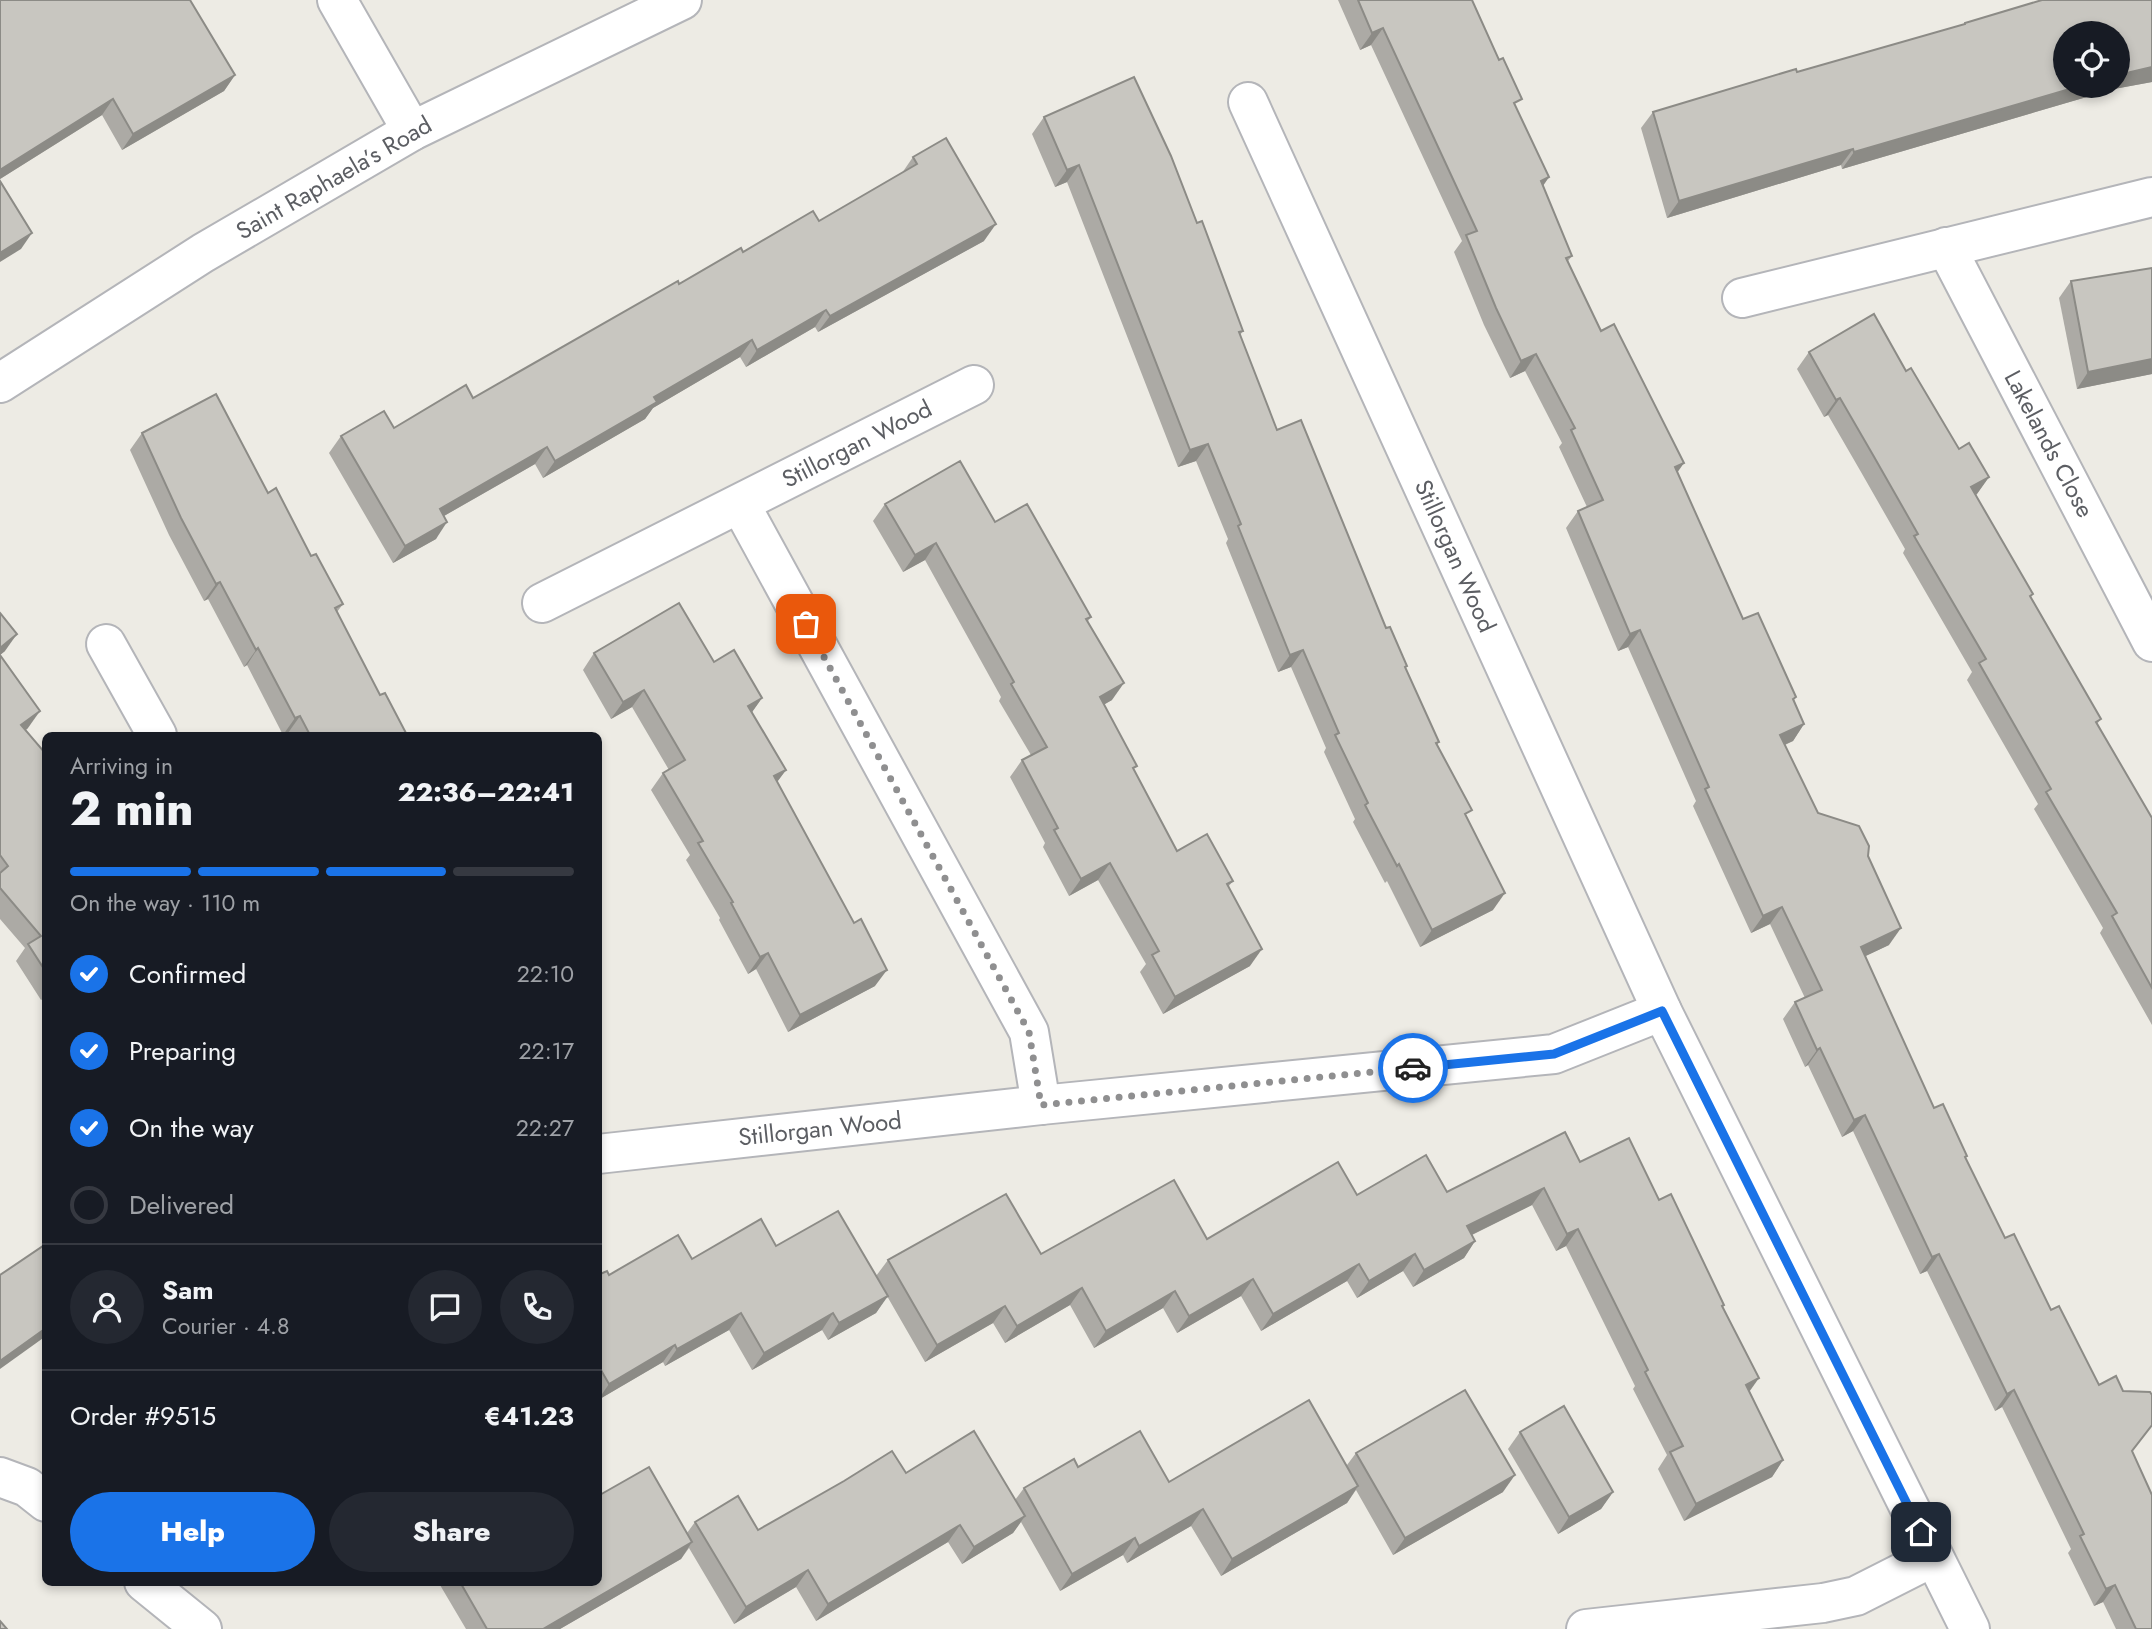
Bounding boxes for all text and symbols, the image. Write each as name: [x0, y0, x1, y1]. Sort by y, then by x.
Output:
map controls: [2053, 21, 2130, 98]
button: locate: [2053, 21, 2130, 98]
street label: Saint Raphaela’s Road: [229, 107, 438, 248]
street label: Lakelands Close: [1996, 364, 2103, 524]
street label: Stillorgan Wood: [776, 391, 938, 496]
street label: Stillorgan Wood: [1406, 474, 1505, 638]
pin: [776, 594, 836, 654]
icon: bag: [787, 605, 825, 643]
text: Arriving in: [70, 749, 173, 783]
text: 22:36–22:41: [398, 773, 574, 811]
text: 2 min: [70, 776, 194, 842]
text: On the way · 110 m: [70, 886, 260, 920]
icon: check: [70, 955, 108, 993]
text: Confirmed: [129, 955, 246, 993]
text: 22:10: [517, 957, 574, 991]
icon: check: [70, 1032, 108, 1070]
text: Preparing: [129, 1032, 236, 1070]
courier: [1378, 1033, 1448, 1103]
text: 22:17: [519, 1034, 574, 1068]
icon: car: [1394, 1049, 1432, 1087]
street label: Stillorgan Wood: [737, 1103, 903, 1154]
icon: check: [70, 1109, 108, 1147]
text: On the way: [129, 1109, 254, 1147]
text: 22:27: [516, 1111, 574, 1145]
text: Delivered: [129, 1186, 234, 1224]
button: person: [70, 1270, 144, 1344]
button: chat: [408, 1270, 482, 1344]
button: phone: [500, 1270, 574, 1344]
text: Sam: [162, 1271, 214, 1309]
text: Courier · 4.8: [162, 1309, 290, 1343]
text: Order #9515: [70, 1397, 216, 1435]
text: €41.23: [484, 1397, 574, 1435]
button: Help: [70, 1492, 315, 1572]
button: Share: [329, 1492, 574, 1572]
pin: [1891, 1502, 1951, 1562]
icon: home: [1902, 1513, 1940, 1551]

